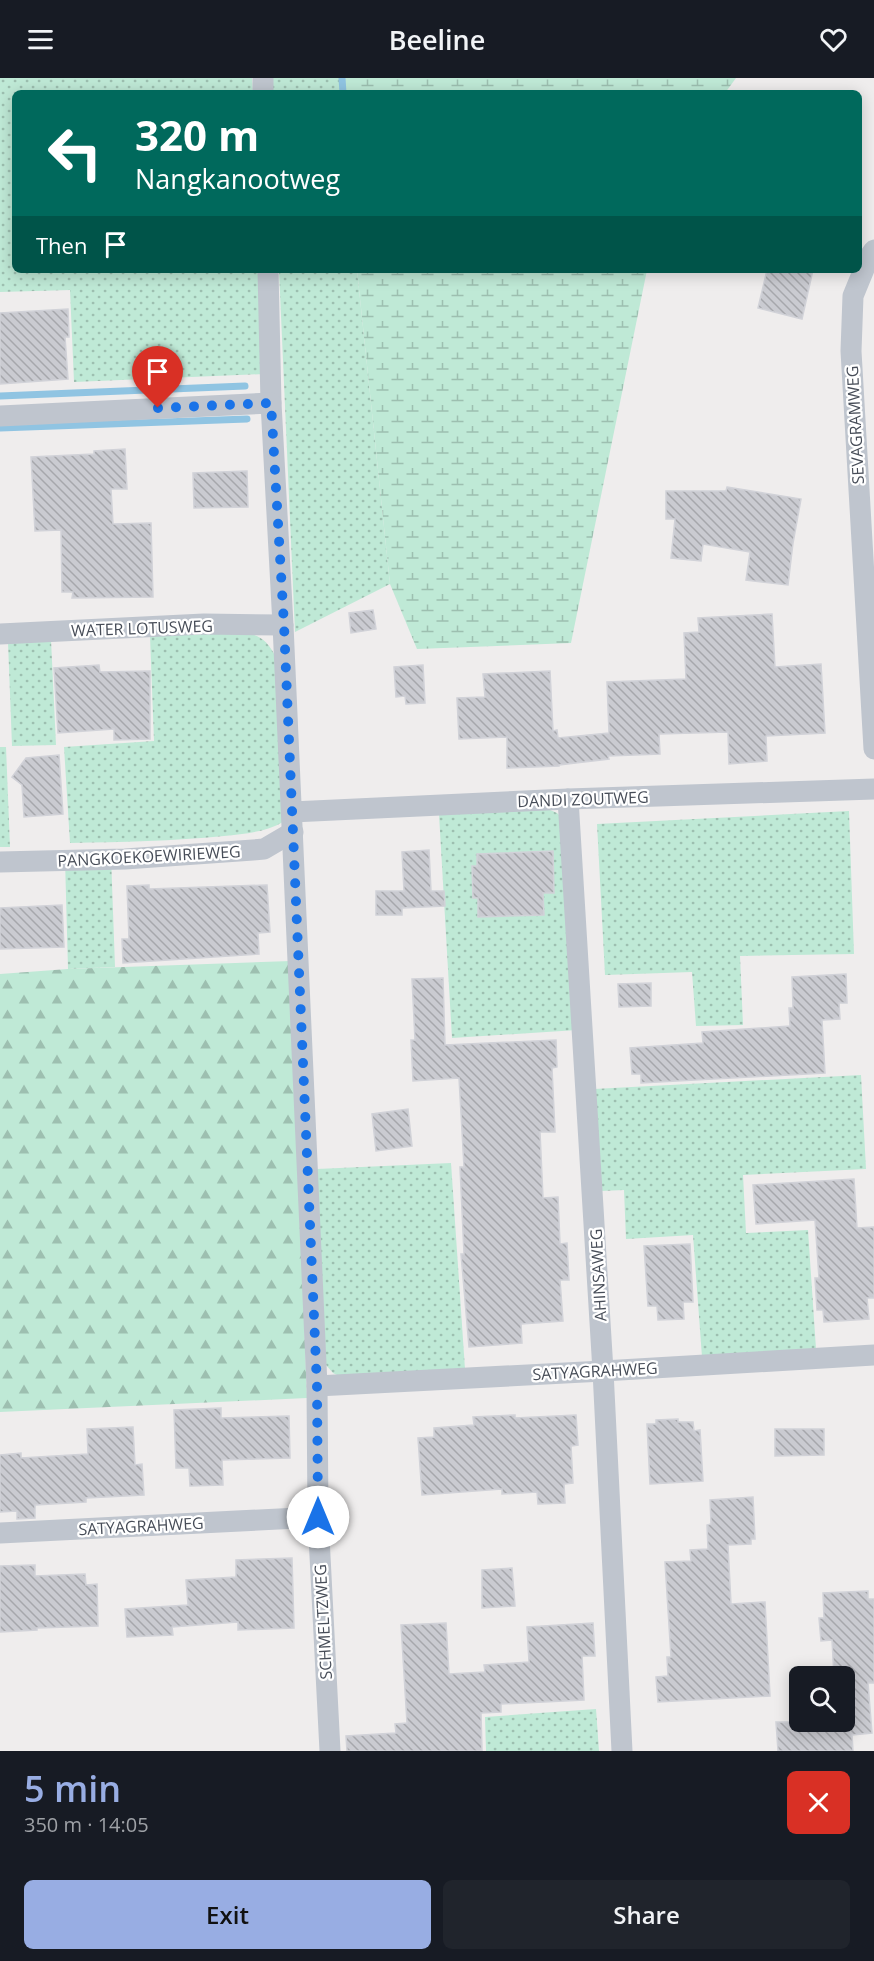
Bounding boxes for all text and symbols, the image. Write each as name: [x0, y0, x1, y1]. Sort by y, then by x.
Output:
text: Beeline: [389, 21, 485, 58]
icon: menu: [24, 23, 57, 56]
icon: heart: [817, 23, 850, 56]
text: 320 m: [135, 106, 259, 163]
icon: left: [36, 114, 114, 192]
text: Nangkanootweg: [135, 160, 340, 197]
icon: arrive: [99, 228, 132, 261]
text: Then: [36, 230, 87, 260]
pin: [132, 346, 183, 408]
icon: arrive: [141, 355, 174, 388]
street label: SEVAGRAMWEG: [841, 365, 869, 485]
street label: WATER LOTUSWEG: [71, 615, 213, 641]
street label: DANDI ZOUTWEG: [517, 786, 649, 812]
street label: PANGKOEKOEWIRIEWEG: [57, 840, 241, 872]
street label: AHINSAWEG: [585, 1228, 611, 1322]
street label: SATYAGRAHWEG: [532, 1357, 658, 1385]
position arrow: [286, 1485, 350, 1549]
street label: SATYAGRAHWEG: [78, 1512, 204, 1540]
street label: SCHMELTZWEG: [309, 1564, 337, 1680]
map controls: [789, 1666, 855, 1732]
button: search: [789, 1666, 855, 1732]
text: 5 min: [24, 1764, 121, 1813]
button: close: [787, 1771, 850, 1834]
text: 350 m · 14:05: [24, 1811, 149, 1838]
button: Exit: [24, 1880, 431, 1949]
button: Share: [443, 1880, 850, 1949]

